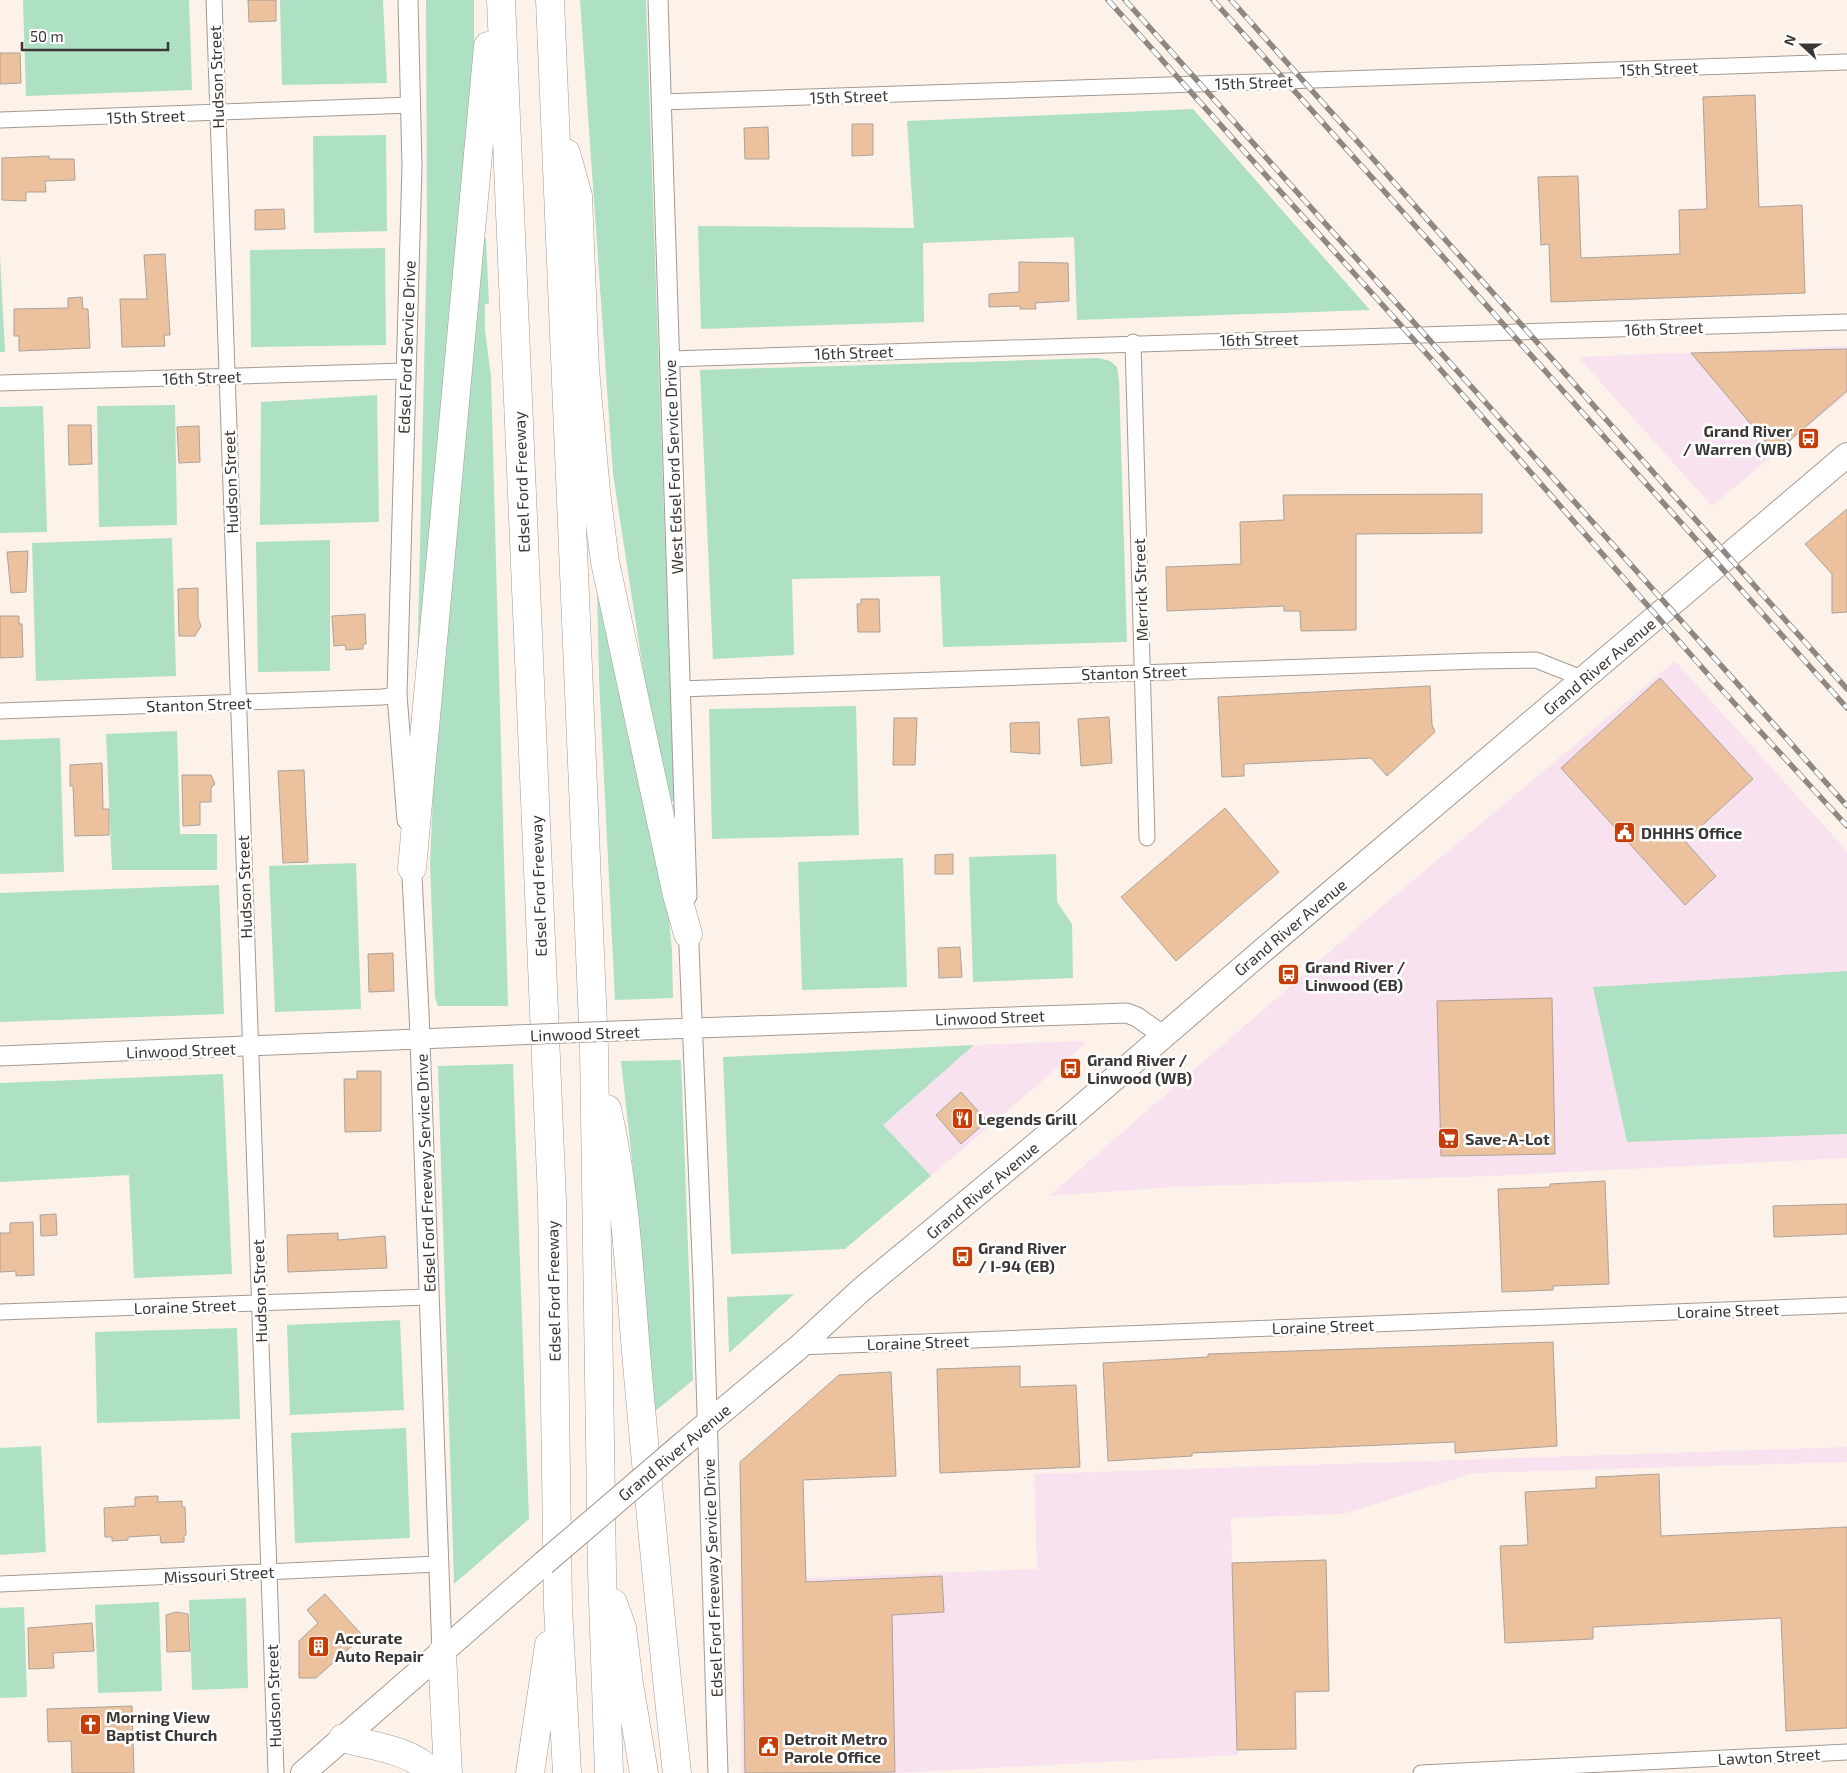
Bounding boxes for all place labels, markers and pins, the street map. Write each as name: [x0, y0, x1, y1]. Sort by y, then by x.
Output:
place label: Grand River / Warren (WB): [1683, 421, 1792, 458]
bus stop icon: Grand River / Warren (WB): [1796, 427, 1820, 451]
public building icon: DHHHS Office: [1613, 820, 1637, 844]
place label: DHHHS Office: [1641, 823, 1742, 842]
place label: Grand River / Linwood (EB): [1305, 957, 1406, 994]
bus stop icon: Grand River / Linwood (EB): [1277, 963, 1301, 987]
place label: Grand River / Linwood (WB): [1087, 1050, 1192, 1087]
bus stop icon: Grand River / Linwood (WB): [1059, 1056, 1083, 1080]
restaurant icon: Legends Grill: [950, 1106, 974, 1130]
place label: Legends Grill: [978, 1109, 1078, 1128]
supermarket icon: Save-A-Lot: [1437, 1126, 1461, 1150]
place label: Save-A-Lot: [1465, 1129, 1550, 1148]
place label: Grand River / I-94 (EB): [978, 1238, 1067, 1275]
bus stop icon: Grand River / I-94 (EB): [950, 1244, 974, 1268]
place label: Accurate Auto Repair: [335, 1628, 424, 1665]
building icon: Accurate Auto Repair: [307, 1634, 331, 1658]
place label: Morning View Baptist Church: [106, 1707, 217, 1744]
church icon: Morning View Baptist Church: [78, 1713, 102, 1737]
place label: Detroit Metro Parole Office: [784, 1729, 887, 1766]
public building icon: Detroit Metro Parole Office: [756, 1735, 780, 1759]

